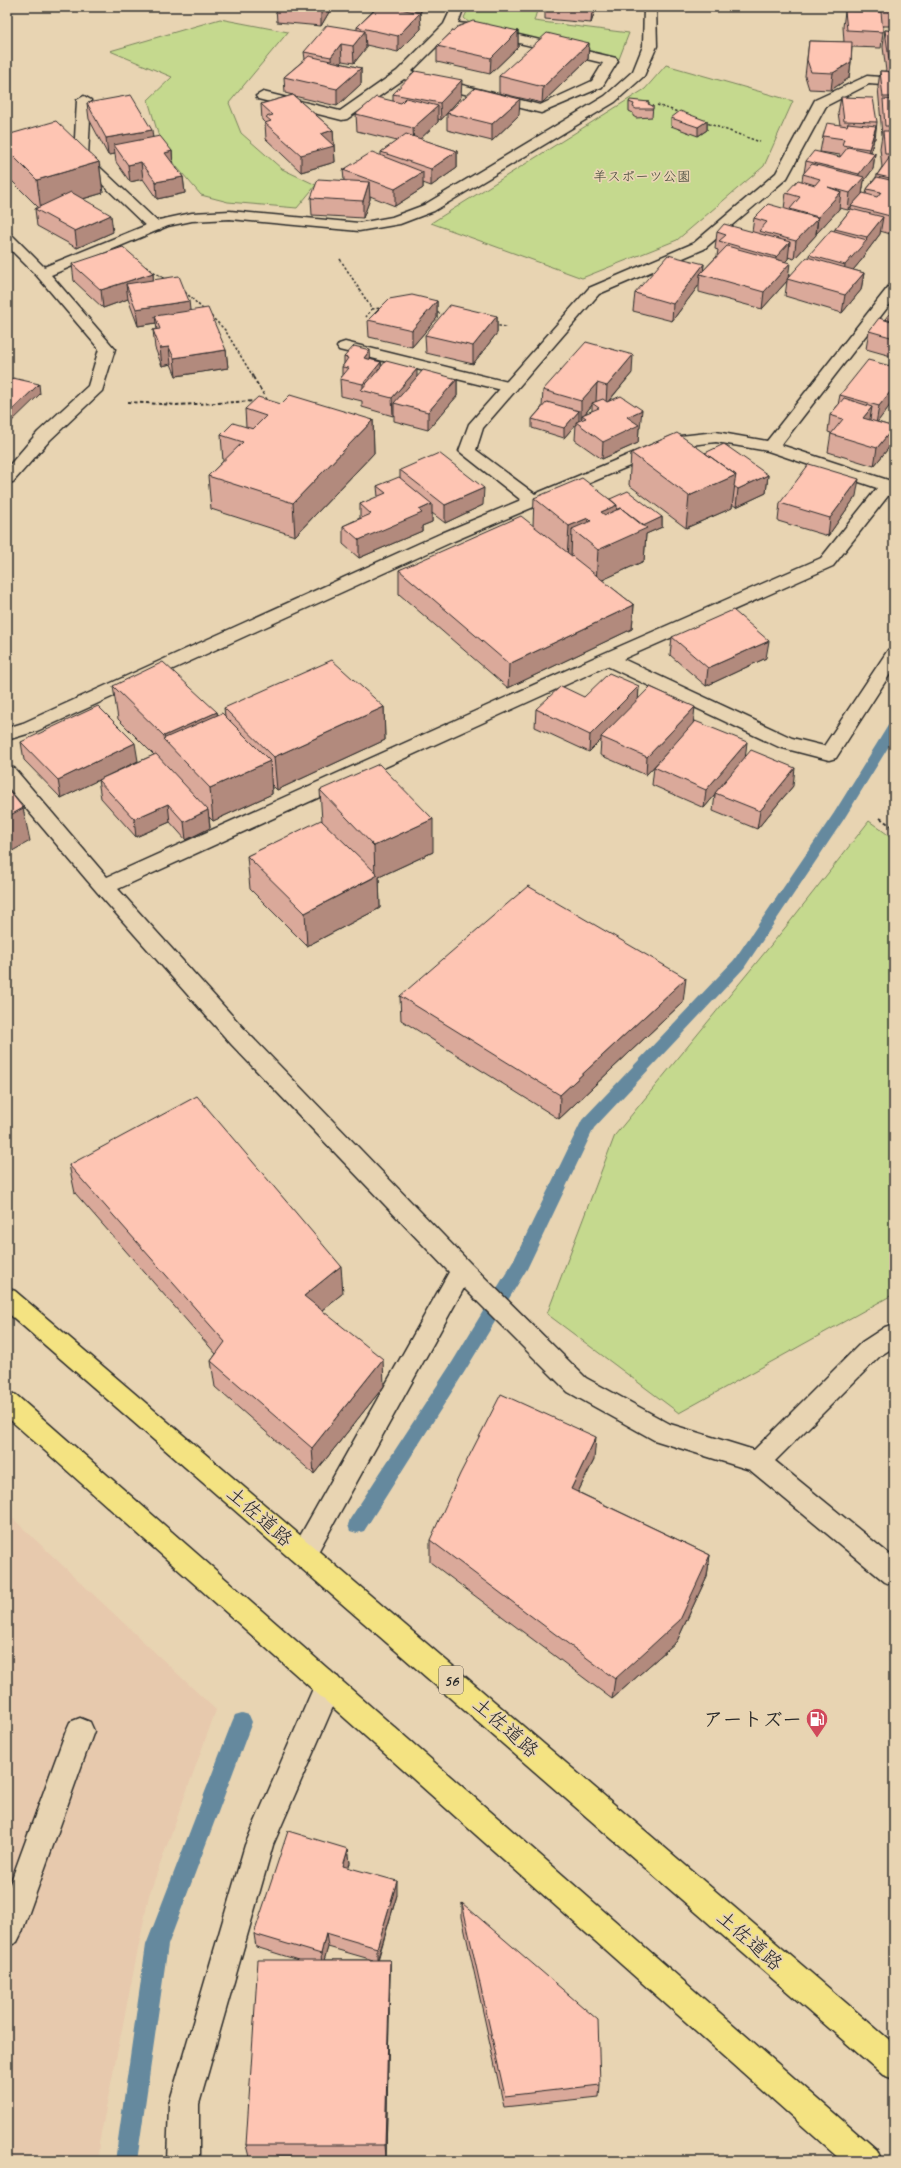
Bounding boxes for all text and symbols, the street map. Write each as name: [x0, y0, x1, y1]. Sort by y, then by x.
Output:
park label: 羊スポーツ公園: [593, 168, 691, 185]
street label: 土佐道路: [221, 1481, 298, 1552]
road number: 56: [439, 1666, 463, 1694]
street label: 土佐道路: [467, 1692, 544, 1763]
fuel station icon: アートズー: [804, 1706, 830, 1739]
place label: アートズー: [703, 1707, 802, 1732]
street label: 土佐道路: [711, 1905, 788, 1976]

